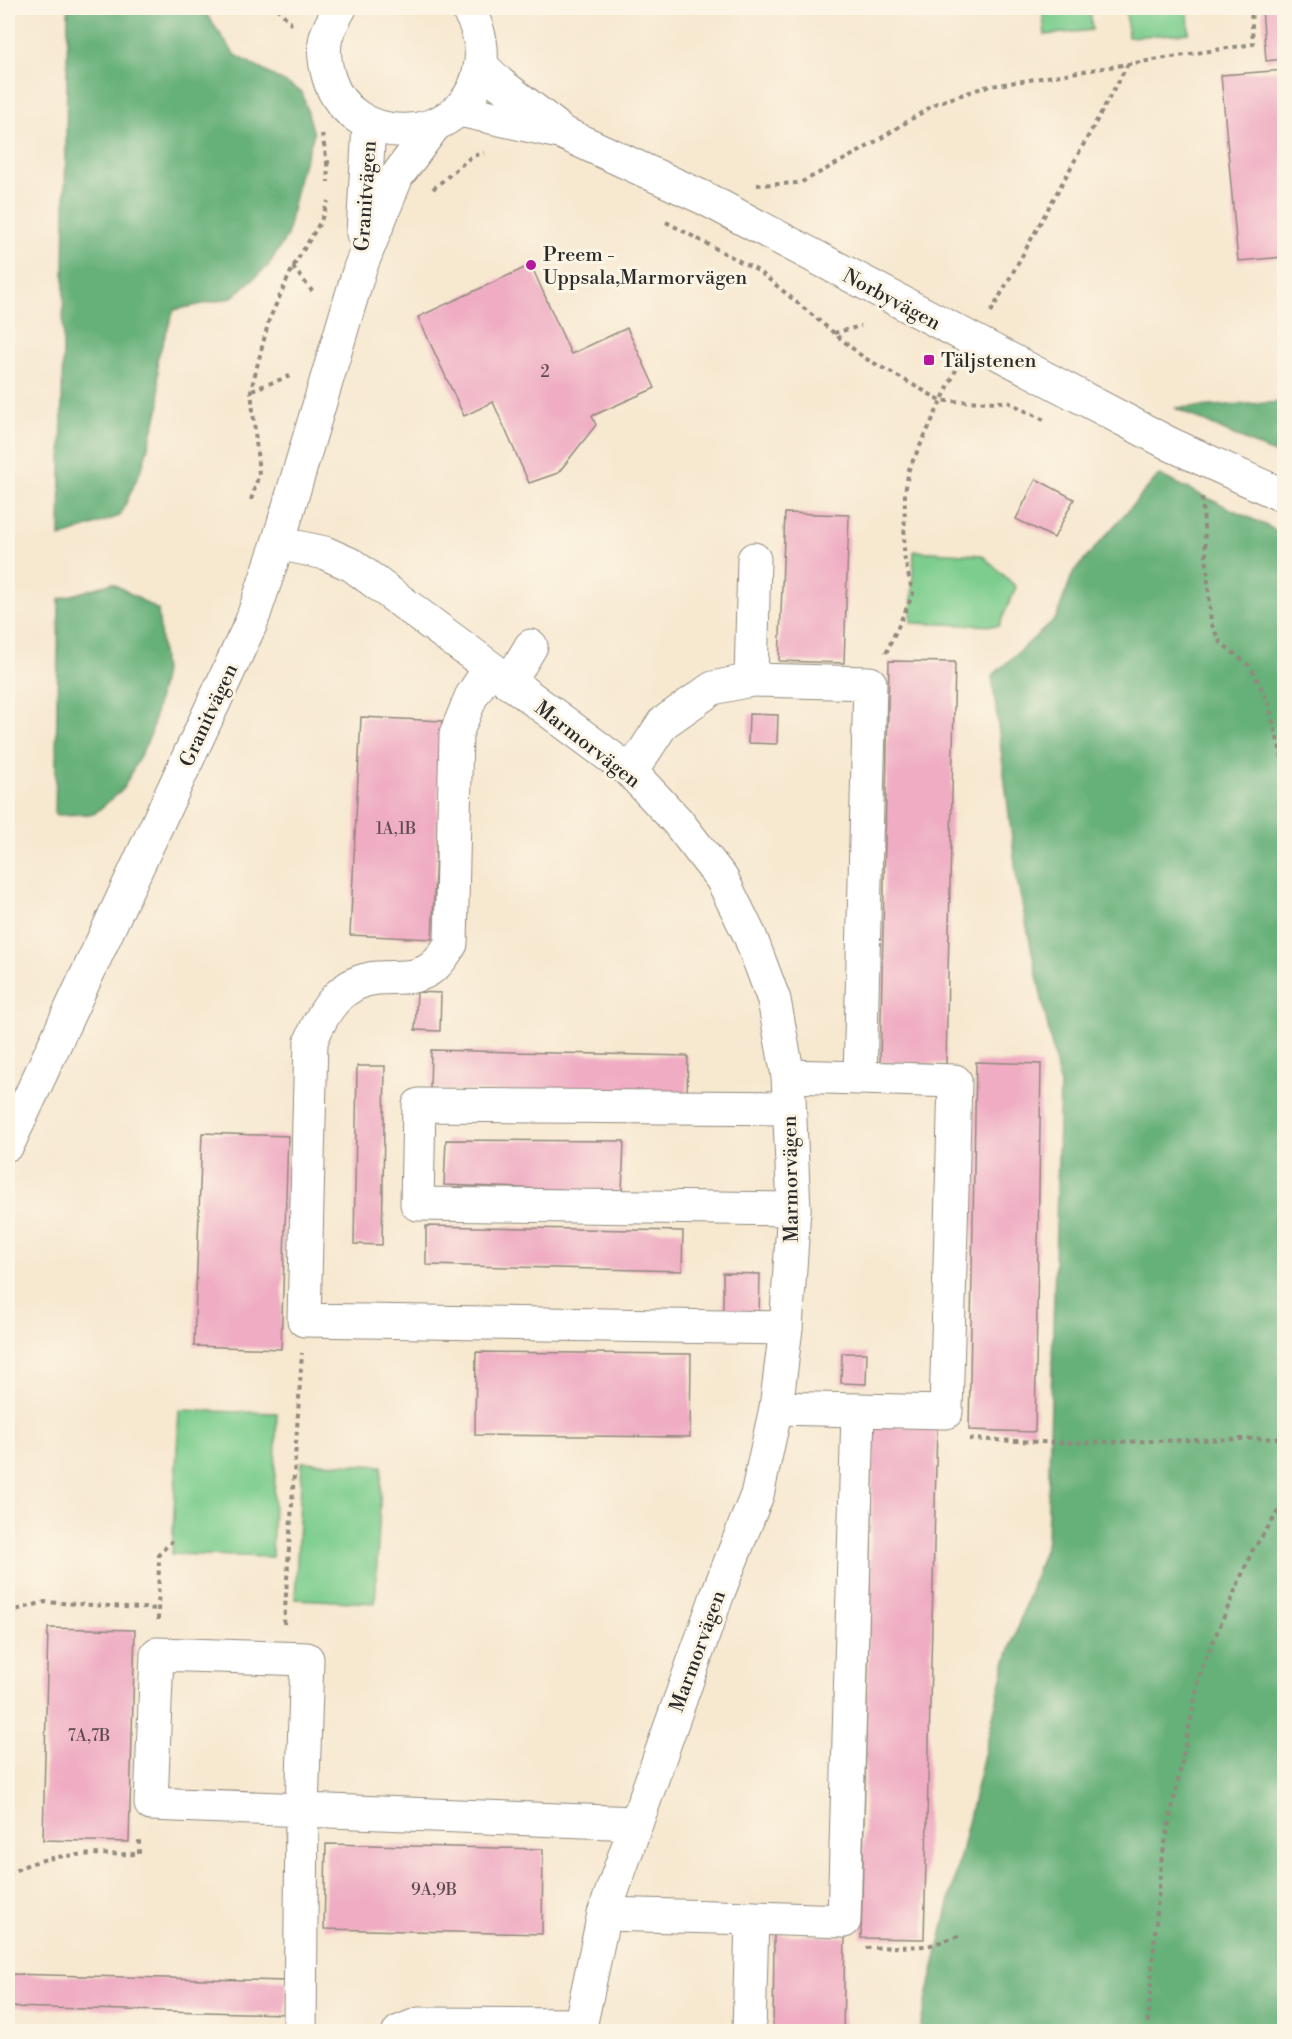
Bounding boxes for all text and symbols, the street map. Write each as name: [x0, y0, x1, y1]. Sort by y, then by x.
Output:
street label: Granitvägen: [350, 140, 383, 252]
place label: Preem - Uppsala,Marmorvägen: [543, 243, 747, 291]
marker: Preem - Uppsala,Marmorvägen: [524, 258, 538, 272]
street label: Norbyvägen: [838, 264, 945, 337]
place label: Täljstenen: [941, 349, 1036, 374]
marker: Täljstenen: [922, 353, 936, 367]
house number: 2: [540, 362, 550, 382]
street label: Granitvägen: [175, 660, 244, 771]
street label: Marmorvägen: [529, 696, 645, 794]
house number: 1A,1B: [376, 819, 416, 839]
street label: Marmorvägen: [778, 1115, 805, 1243]
street label: Marmorvägen: [665, 1587, 732, 1716]
house number: 7A,7B: [68, 1726, 110, 1746]
house number: 9A,9B: [411, 1880, 457, 1900]

